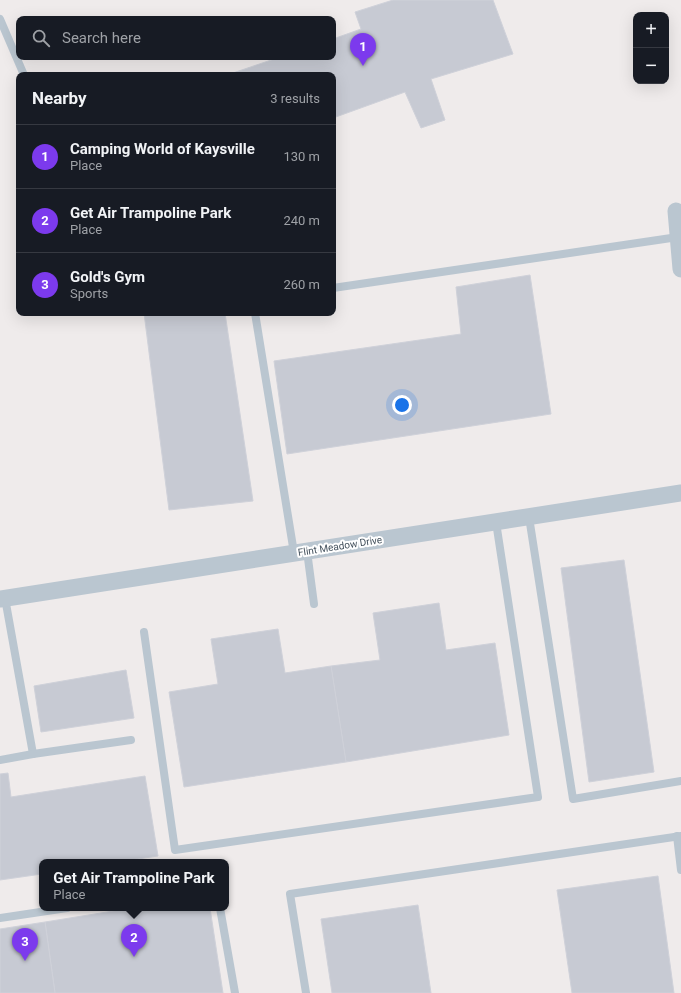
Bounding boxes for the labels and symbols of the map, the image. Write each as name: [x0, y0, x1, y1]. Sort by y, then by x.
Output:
pin: 1: [350, 33, 376, 66]
your location: [392, 395, 412, 415]
street label: Flint Meadow Drive: [297, 534, 383, 558]
pin: 2: [121, 924, 147, 957]
pin: 3: [12, 928, 38, 961]

